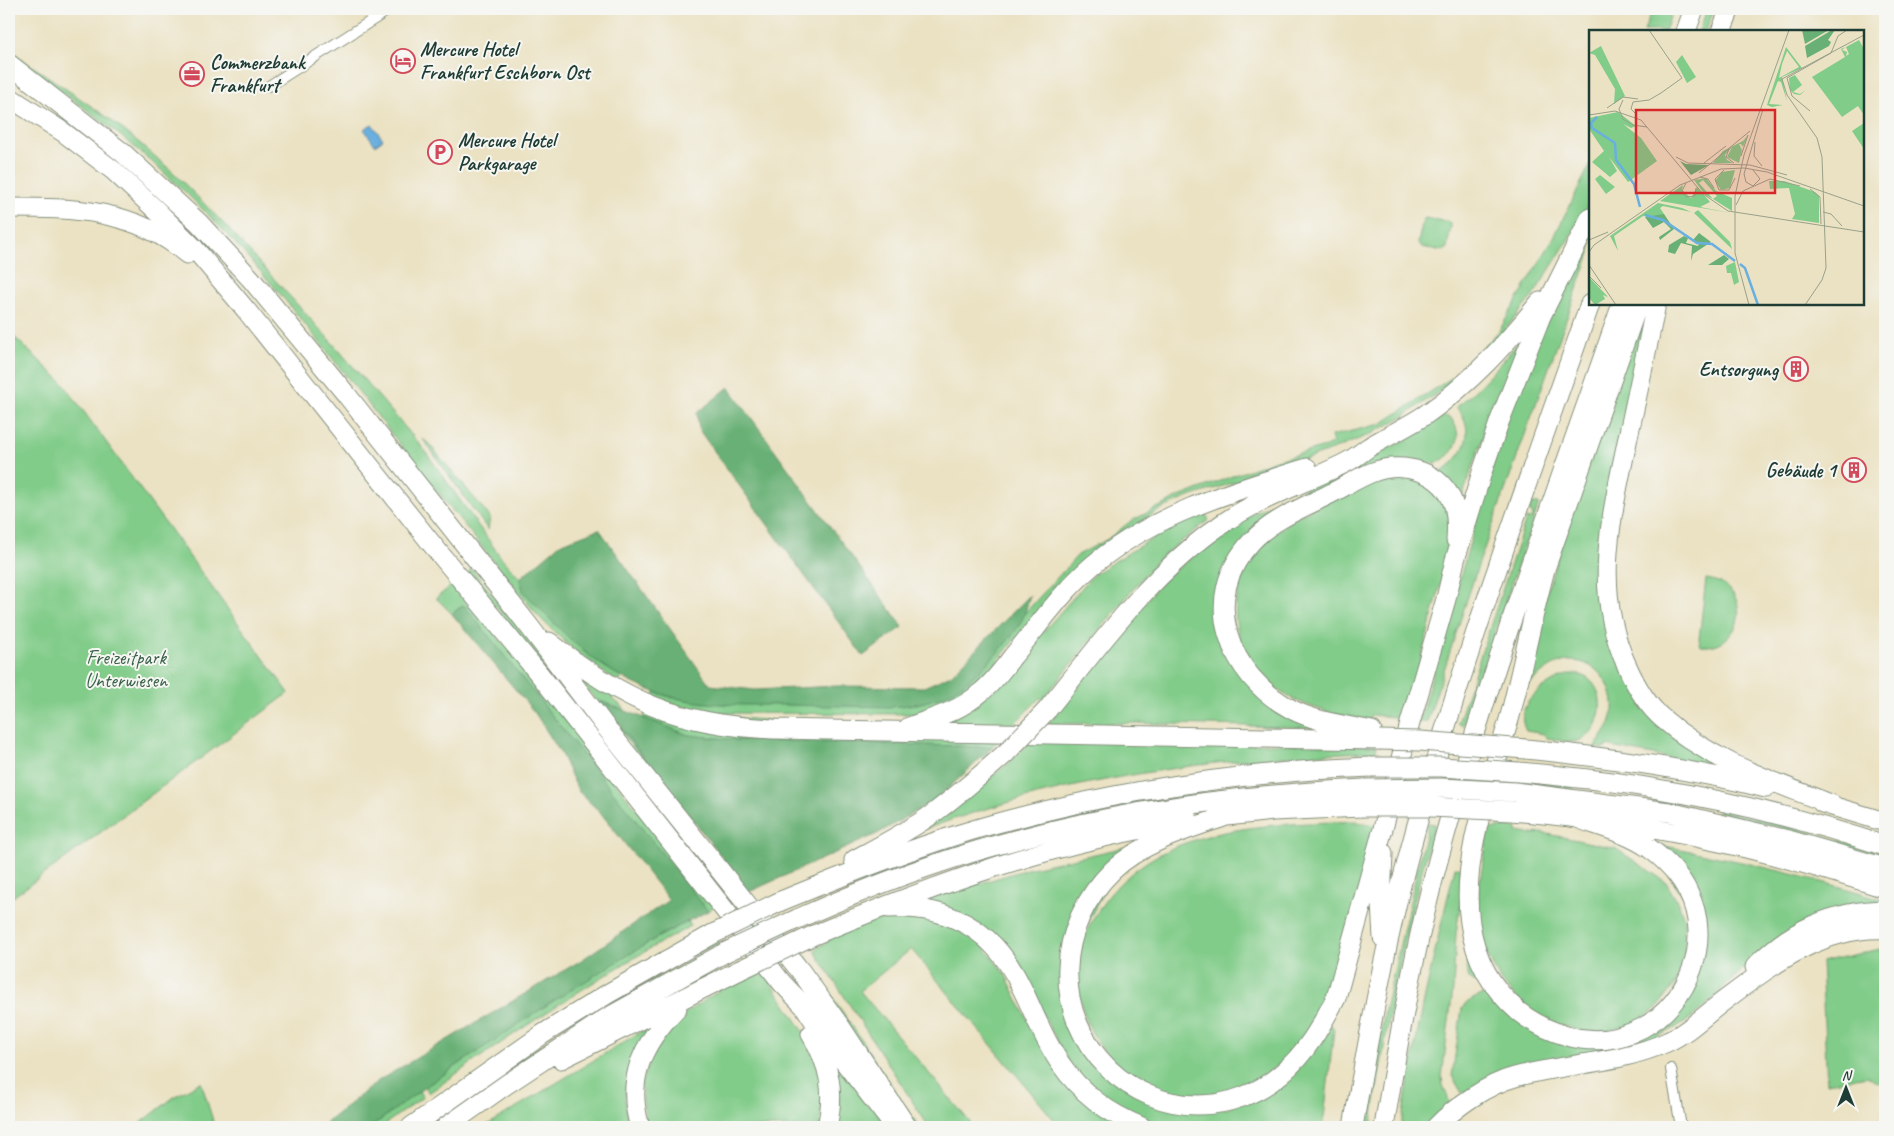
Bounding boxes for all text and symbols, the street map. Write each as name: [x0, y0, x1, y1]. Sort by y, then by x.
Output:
inset map: [1589, 30, 1864, 305]
place label: Mercure Hotel Frankfurt Eschborn Ost: [420, 37, 592, 85]
hotel icon: Mercure Hotel Frankfurt Eschborn Ost: [390, 48, 416, 74]
place label: Commerzbank Frankfurt: [210, 50, 307, 98]
office icon: Commerzbank Frankfurt: [179, 61, 205, 87]
place label: Mercure Hotel Parkgarage: [458, 128, 559, 176]
parking icon: Mercure Hotel Parkgarage: [427, 139, 453, 165]
building icon: Entsorgung: [1783, 356, 1809, 382]
place label: Entsorgung: [1699, 357, 1780, 382]
building icon: Gebäude 1: [1841, 457, 1867, 483]
place label: Gebäude 1: [1766, 458, 1838, 483]
park label: Freizeitpark Unterwiesen: [85, 645, 168, 693]
north arrow: [1822, 1064, 1872, 1114]
text: N: [1842, 1067, 1853, 1084]

